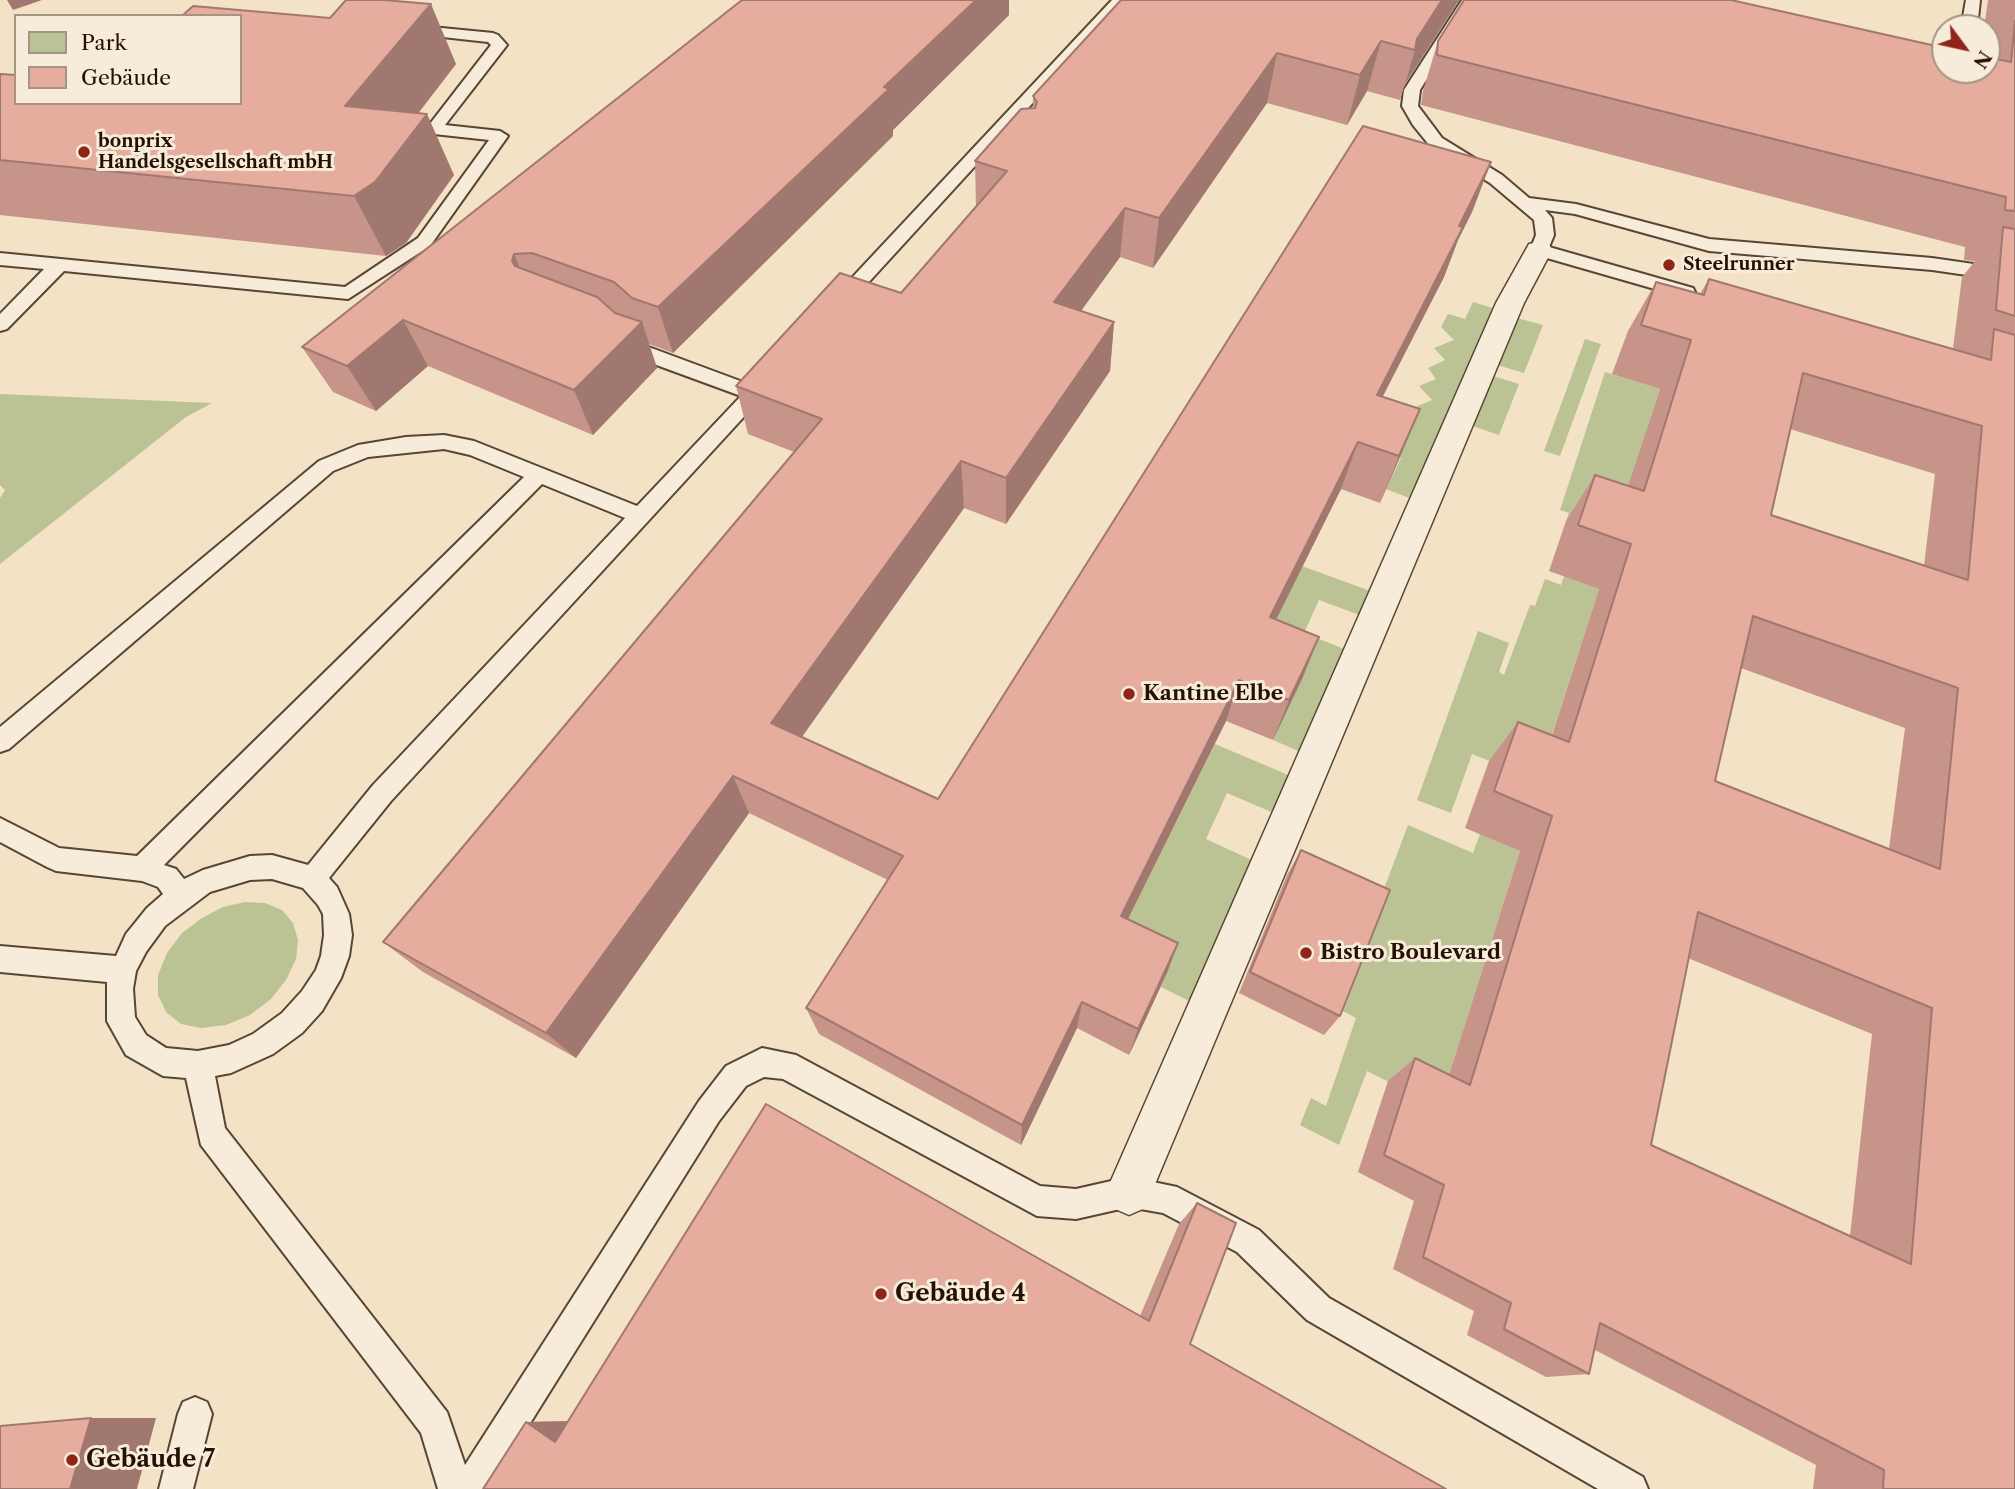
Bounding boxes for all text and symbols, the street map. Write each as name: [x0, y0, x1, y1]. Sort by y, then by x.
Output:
legend: [14, 14, 242, 105]
north arrow: [1931, 14, 2001, 84]
text: Park: [81, 30, 127, 55]
text: N: [1968, 46, 1997, 73]
text: Gebäude: [81, 65, 171, 90]
place label: bonprix Handelsgesellschaft mbH: [98, 131, 333, 174]
marker: bonprix Handelsgesellschaft mbH: [76, 144, 92, 160]
place label: Steelrunner: [1683, 254, 1795, 276]
marker: Steelrunner: [1661, 257, 1677, 273]
place label: Kantine Elbe: [1143, 681, 1283, 707]
marker: Kantine Elbe: [1121, 686, 1137, 702]
place label: Bistro Boulevard: [1320, 940, 1501, 966]
marker: Bistro Boulevard: [1298, 945, 1314, 961]
place label: Gebäude 4: [895, 1280, 1026, 1308]
marker: Gebäude 4: [873, 1286, 889, 1302]
place label: Gebäude 7: [86, 1446, 215, 1474]
marker: Gebäude 7: [64, 1452, 80, 1468]

